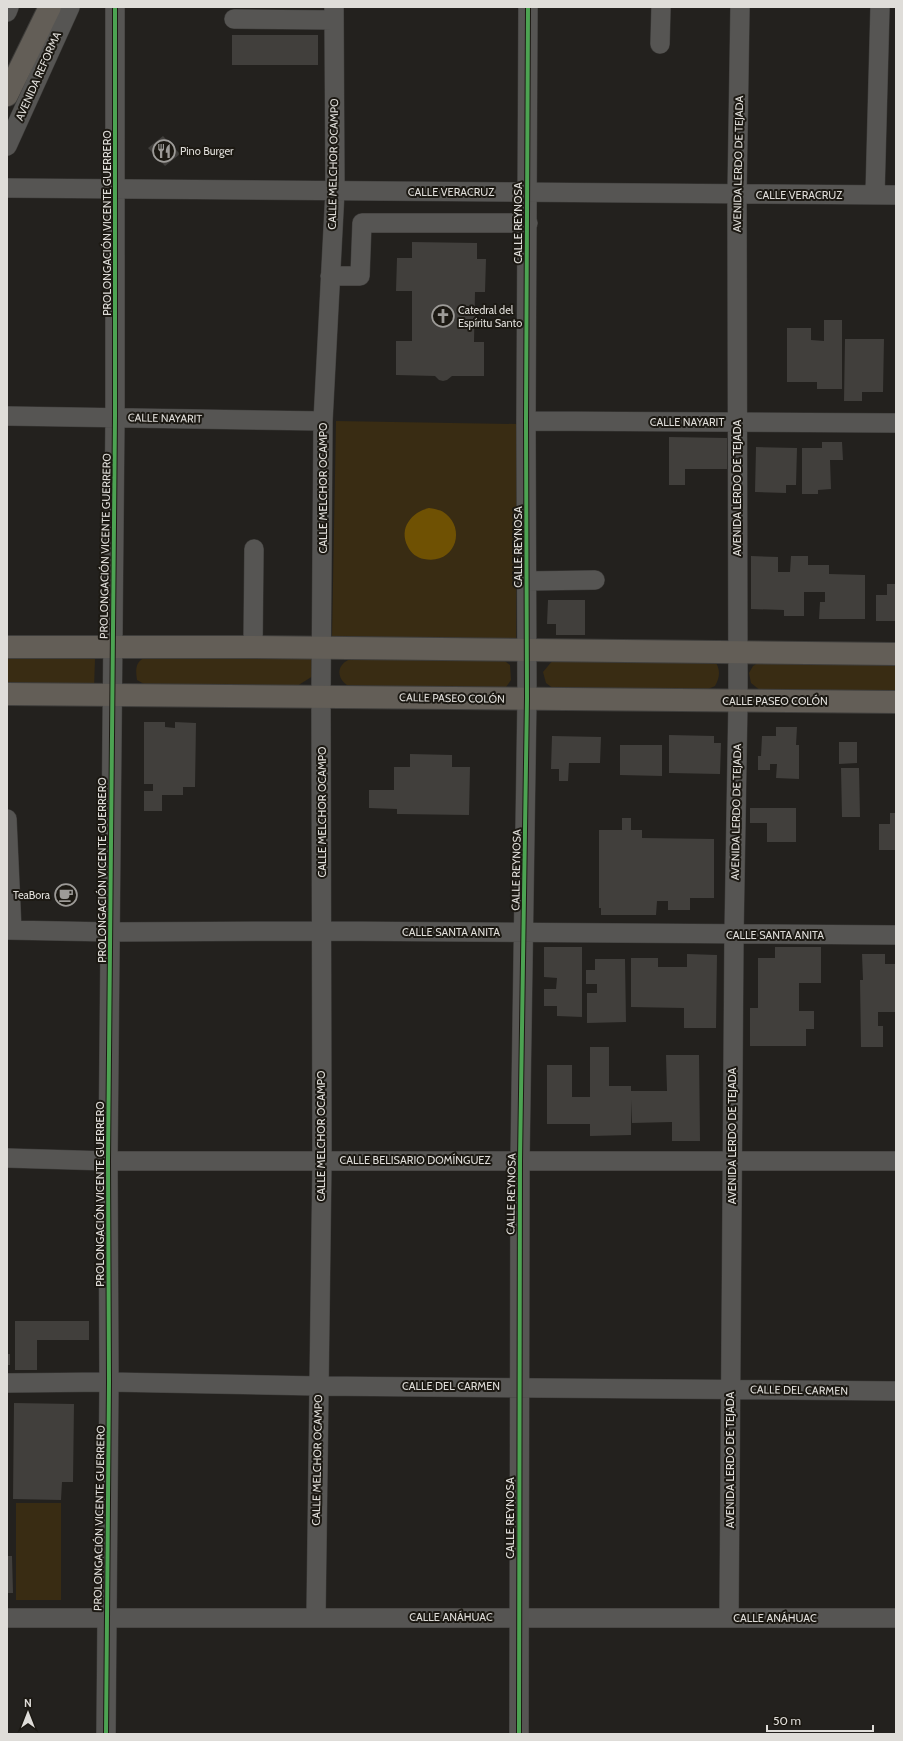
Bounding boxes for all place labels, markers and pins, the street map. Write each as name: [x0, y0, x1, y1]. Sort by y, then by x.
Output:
restaurant icon: Pino Burger: [151, 138, 177, 164]
place label: Pino Burger: [180, 144, 234, 158]
church icon: Catedral del Espíritu Santo: [430, 303, 456, 329]
place label: Catedral del Espíritu Santo: [458, 303, 522, 330]
cafe icon: TeaBora: [53, 882, 79, 908]
place label: TeaBora: [13, 888, 51, 902]

